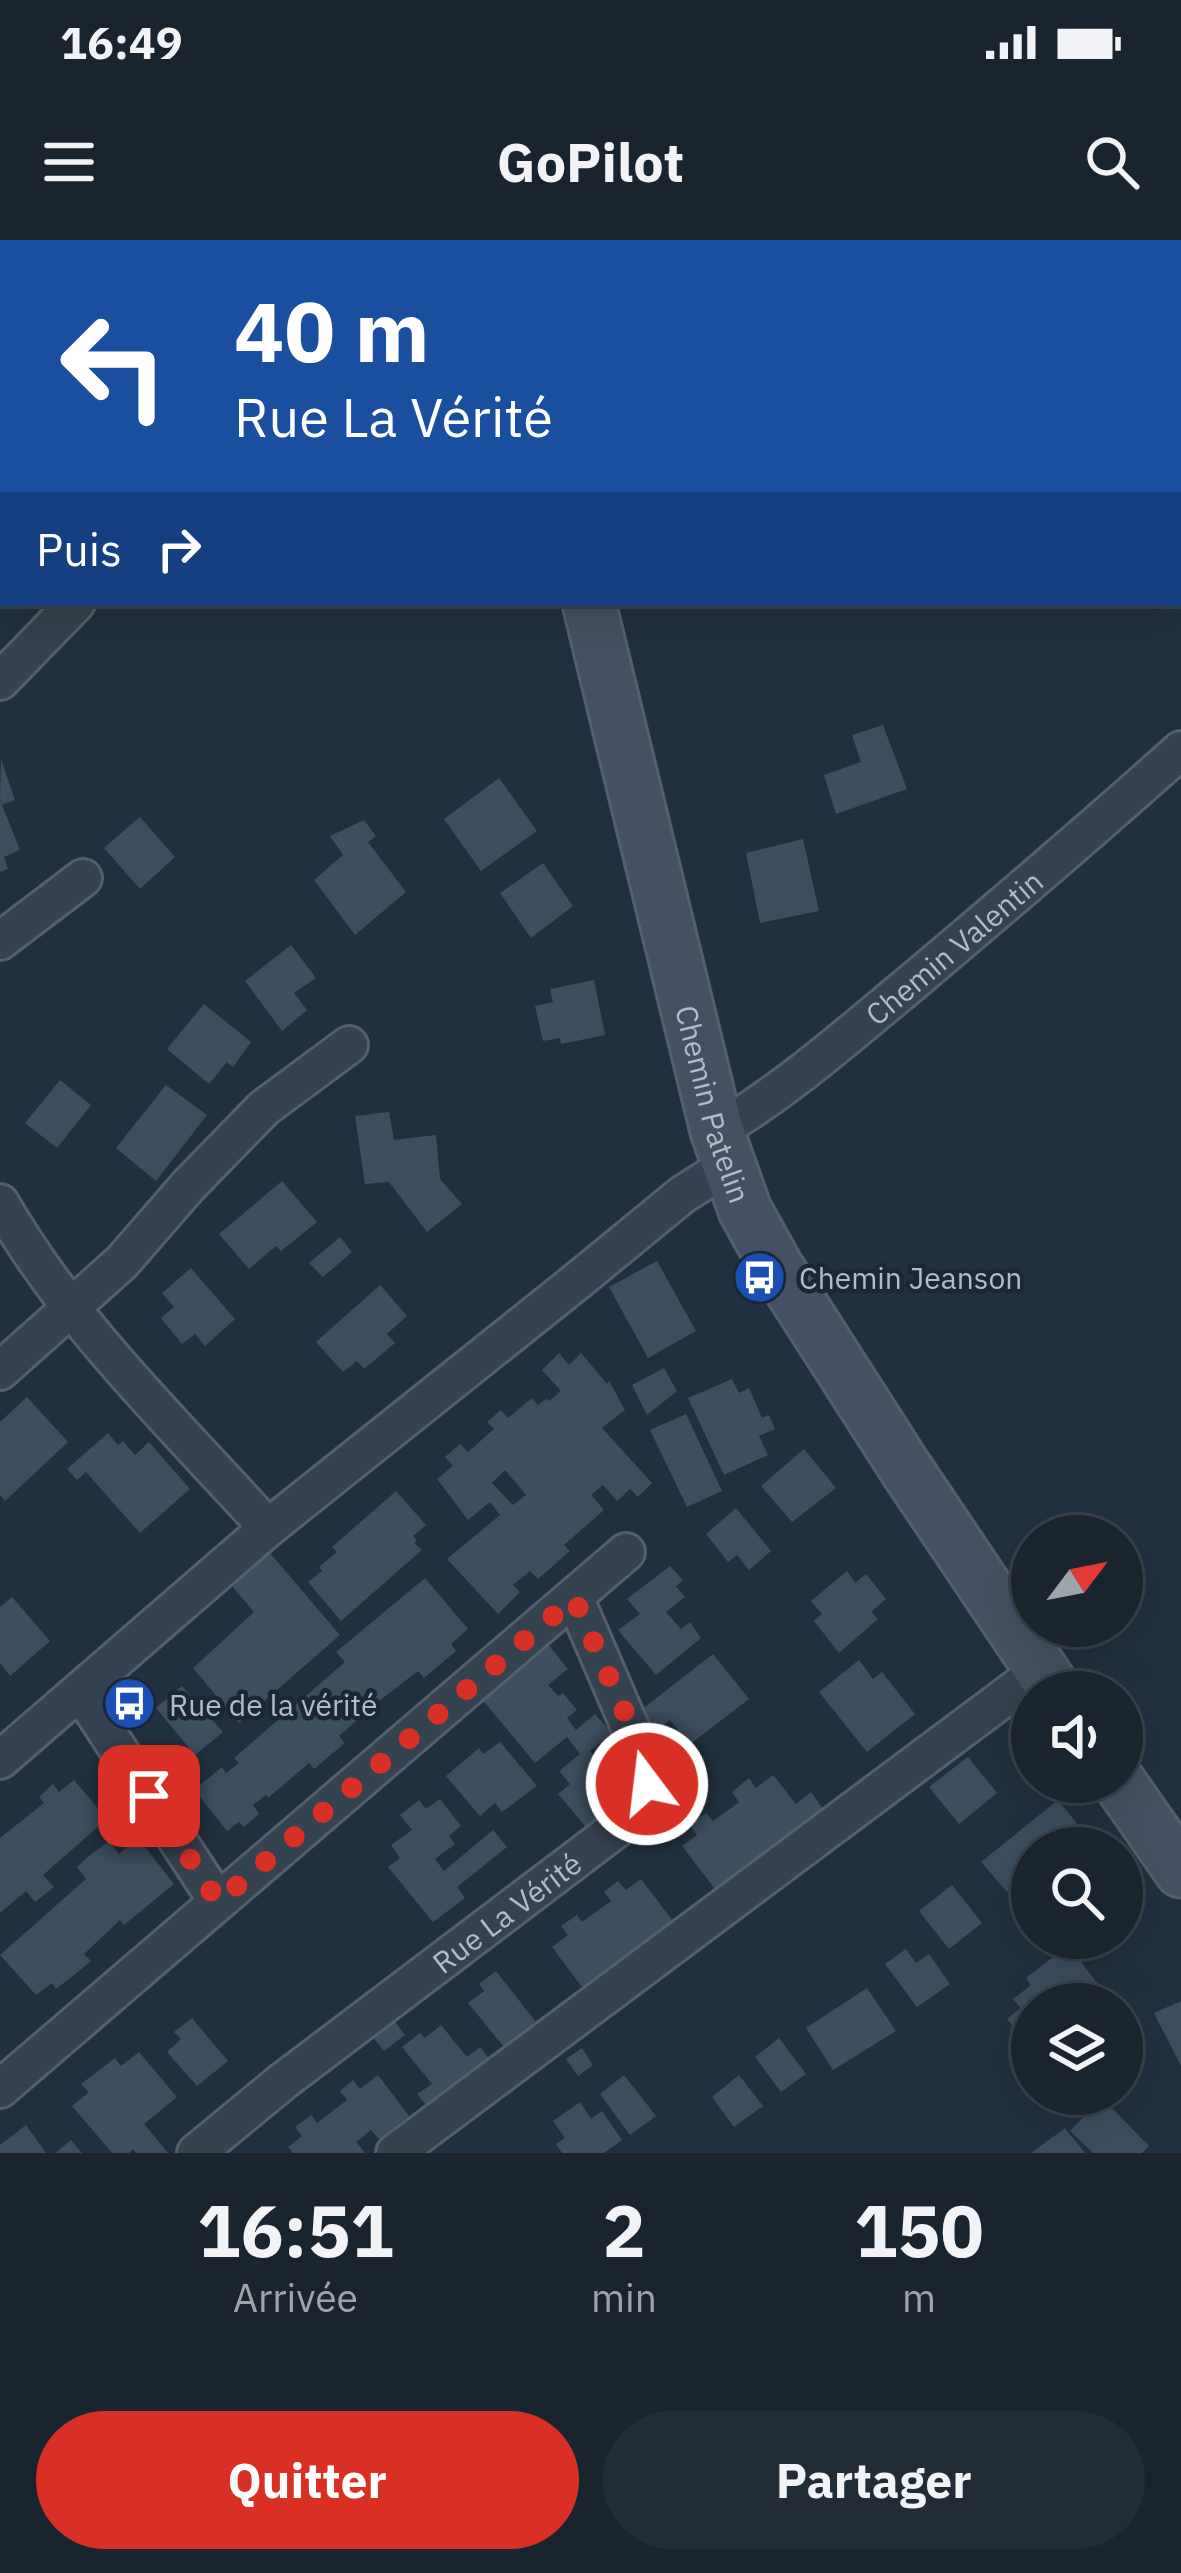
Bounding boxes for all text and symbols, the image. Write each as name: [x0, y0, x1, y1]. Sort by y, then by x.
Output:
text: 16:49: [60, 13, 183, 71]
text: GoPilot: [497, 127, 684, 197]
icon: menu: [36, 129, 102, 195]
icon: search: [1079, 129, 1145, 195]
text: 40 m: [234, 276, 430, 385]
icon: left: [36, 288, 192, 444]
text: Rue La Vérité: [234, 382, 553, 452]
icon: right: [146, 516, 212, 582]
text: Puis: [36, 520, 122, 578]
street label: Chemin Valentin: [857, 861, 1050, 1033]
street label: Chemin Patelin: [668, 1001, 760, 1208]
bus stop icon: Chemin Jeanson: [732, 1249, 788, 1305]
place label: Chemin Jeanson: [799, 1258, 1022, 1297]
north arrow: [1011, 1515, 1143, 1647]
map controls: [1011, 1515, 1143, 2115]
button: sound: [1011, 1671, 1143, 1803]
bus stop icon: Rue de la vérité: [102, 1676, 158, 1732]
place label: Rue de la vérité: [169, 1685, 377, 1724]
position arrow: [584, 1721, 710, 1847]
pin: [98, 1745, 200, 1847]
icon: arrive: [116, 1763, 182, 1829]
button: search: [1011, 1827, 1143, 1959]
street label: Rue La Vérité: [424, 1843, 589, 1981]
button: layers: [1011, 1983, 1143, 2115]
text: 16:51: [197, 2183, 394, 2277]
text: 2: [602, 2183, 646, 2277]
text: 150: [854, 2183, 984, 2277]
text: Arrivée: [233, 2272, 358, 2323]
text: min: [591, 2272, 657, 2323]
text: m: [902, 2272, 936, 2323]
button: Quitter: [36, 2411, 579, 2549]
button: Partager: [603, 2411, 1145, 2549]

